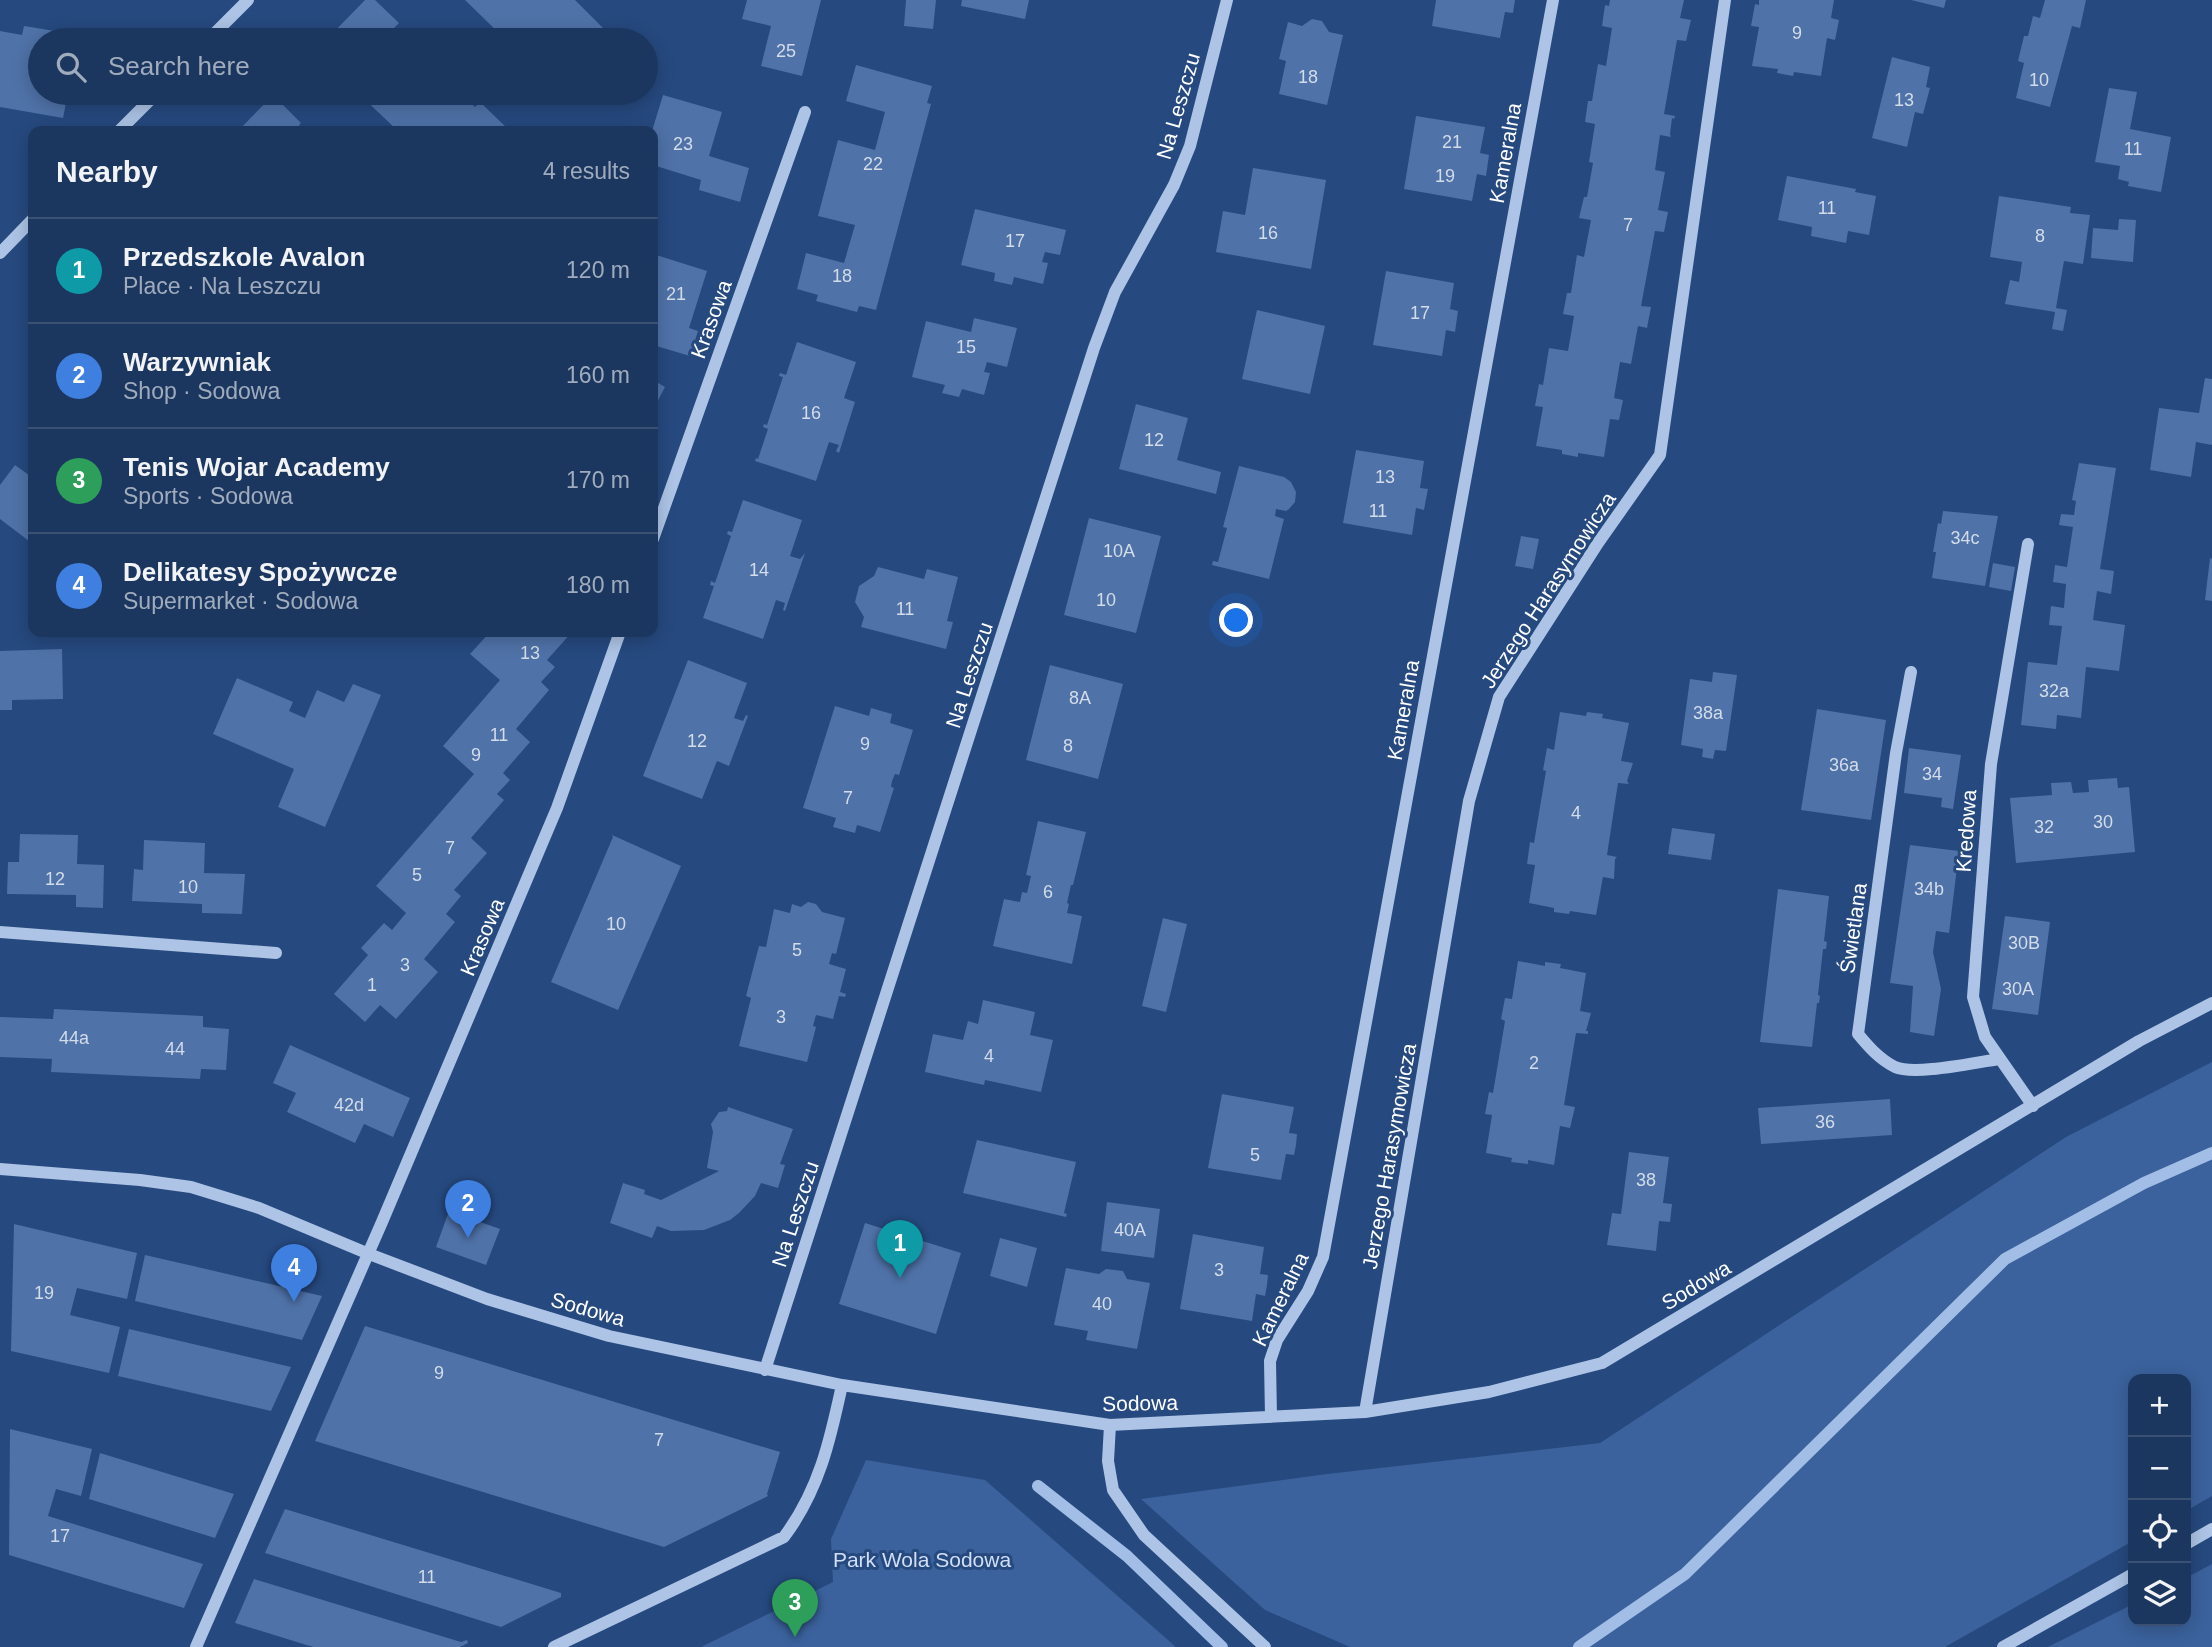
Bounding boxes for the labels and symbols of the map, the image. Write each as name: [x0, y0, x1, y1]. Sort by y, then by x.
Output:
house number: 9: [1792, 23, 1802, 43]
house number: 25: [776, 41, 796, 61]
street label: Na Leszczu: [1152, 50, 1204, 162]
house number: 18: [1298, 67, 1318, 87]
house number: 10: [2029, 70, 2049, 90]
house number: 13: [1894, 90, 1914, 110]
street label: Kameralna: [1485, 101, 1525, 205]
house number: 21: [1442, 132, 1462, 152]
house number: 23: [673, 134, 693, 154]
house number: 11: [2124, 139, 2142, 159]
house number: 22: [863, 154, 883, 174]
house number: 19: [1435, 166, 1455, 186]
house number: 11: [1818, 198, 1836, 218]
house number: 7: [1623, 215, 1633, 235]
house number: 16: [1258, 223, 1278, 243]
house number: 8: [2035, 226, 2045, 246]
house number: 17: [1005, 231, 1025, 251]
house number: 18: [832, 266, 852, 286]
street label: Krasowa: [686, 276, 736, 361]
house number: 21: [666, 284, 686, 304]
house number: 17: [1410, 303, 1430, 323]
house number: 15: [956, 337, 976, 357]
house number: 16: [801, 403, 821, 423]
house number: 12: [1144, 430, 1164, 450]
house number: 13: [1375, 467, 1395, 487]
street label: Jerzego Harasymowicza: [1476, 488, 1620, 692]
house number: 11: [1369, 501, 1387, 521]
house number: 34c: [1950, 528, 1980, 548]
house number: 10A: [1103, 541, 1135, 561]
house number: 14: [749, 560, 769, 580]
house number: 10: [1096, 590, 1116, 610]
house number: 11: [896, 599, 914, 619]
your location: [1219, 603, 1253, 637]
street label: Na Leszczu: [941, 619, 997, 731]
house number: 13: [520, 643, 540, 663]
street label: Kameralna: [1383, 658, 1423, 762]
house number: 32a: [2039, 681, 2070, 701]
house number: 8A: [1069, 688, 1091, 708]
house number: 38a: [1693, 703, 1724, 723]
house number: 11: [490, 725, 508, 745]
house number: 12: [687, 731, 707, 751]
house number: 9: [860, 734, 870, 754]
house number: 8: [1063, 736, 1073, 756]
house number: 9: [471, 745, 481, 765]
house number: 36a: [1829, 755, 1860, 775]
house number: 34: [1922, 764, 1942, 784]
house number: 7: [843, 788, 853, 808]
street label: Kredowa: [1952, 789, 1980, 873]
house number: 4: [1571, 803, 1581, 823]
house number: 30: [2093, 812, 2113, 832]
house number: 32: [2034, 817, 2054, 837]
house number: 7: [445, 838, 455, 858]
house number: 5: [412, 865, 422, 885]
house number: 12: [45, 869, 65, 889]
house number: 10: [178, 877, 198, 897]
house number: 34b: [1914, 879, 1944, 899]
street label: Świetlana: [1835, 881, 1871, 975]
house number: 6: [1043, 882, 1053, 902]
street label: Krasowa: [455, 895, 509, 979]
house number: 10: [606, 914, 626, 934]
house number: 30B: [2008, 933, 2040, 953]
house number: 5: [792, 940, 802, 960]
house number: 3: [400, 955, 410, 975]
house number: 1: [367, 975, 377, 995]
house number: 30A: [2002, 979, 2034, 999]
house number: 3: [776, 1007, 786, 1027]
house number: 44a: [59, 1028, 90, 1048]
house number: 44: [165, 1039, 185, 1059]
street label: Jerzego Harasymowicza: [1358, 1041, 1420, 1271]
house number: 4: [984, 1046, 994, 1066]
house number: 2: [1529, 1053, 1539, 1073]
house number: 42d: [334, 1095, 364, 1115]
house number: 36: [1815, 1112, 1835, 1132]
house number: 5: [1250, 1145, 1260, 1165]
street label: Na Leszczu: [767, 1158, 823, 1270]
house number: 38: [1636, 1170, 1656, 1190]
pin: 2: [445, 1180, 491, 1238]
pin: 1: [877, 1220, 923, 1278]
house number: 40A: [1114, 1220, 1146, 1240]
pin: 4: [271, 1244, 317, 1302]
street label: Kameralna: [1247, 1248, 1313, 1350]
street label: Sodowa: [1658, 1255, 1735, 1314]
house number: 3: [1214, 1260, 1224, 1280]
house number: 19: [34, 1283, 54, 1303]
street label: Sodowa: [548, 1287, 628, 1331]
house number: 40: [1092, 1294, 1112, 1314]
house number: 9: [434, 1363, 444, 1383]
street label: Sodowa: [1102, 1391, 1178, 1415]
house number: 7: [654, 1430, 664, 1450]
house number: 17: [50, 1526, 70, 1546]
park label: Park Wola Sodowa: [833, 1548, 1011, 1571]
house number: 11: [418, 1567, 436, 1587]
pin: 3: [772, 1579, 818, 1637]

